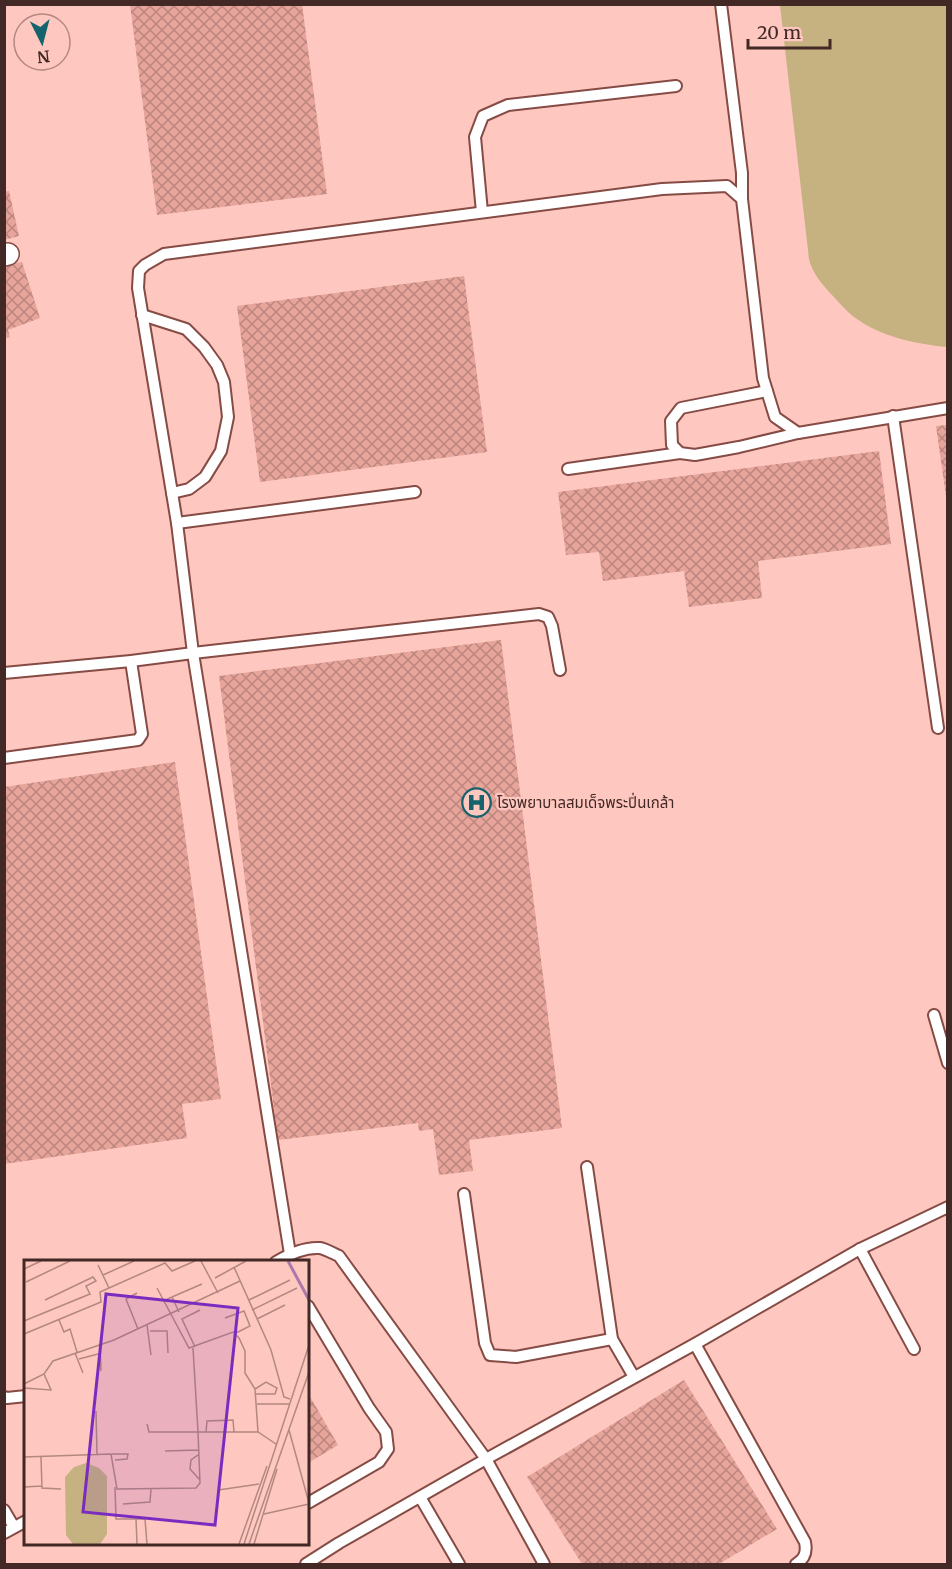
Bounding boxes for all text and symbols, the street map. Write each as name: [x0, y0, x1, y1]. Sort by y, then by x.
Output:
north arrow: [12, 12, 72, 72]
scale bar: [748, 12, 830, 50]
text: 20 m: [757, 21, 801, 44]
text: N: [36, 46, 51, 68]
hospital icon: โรงพยาบาลสมเด็จพระปิ่นเกล้า: [460, 786, 492, 818]
place label: โรงพยาบาลสมเด็จพระปิ่นเกล้า: [497, 792, 674, 812]
inset map: [24, 1260, 309, 1545]

